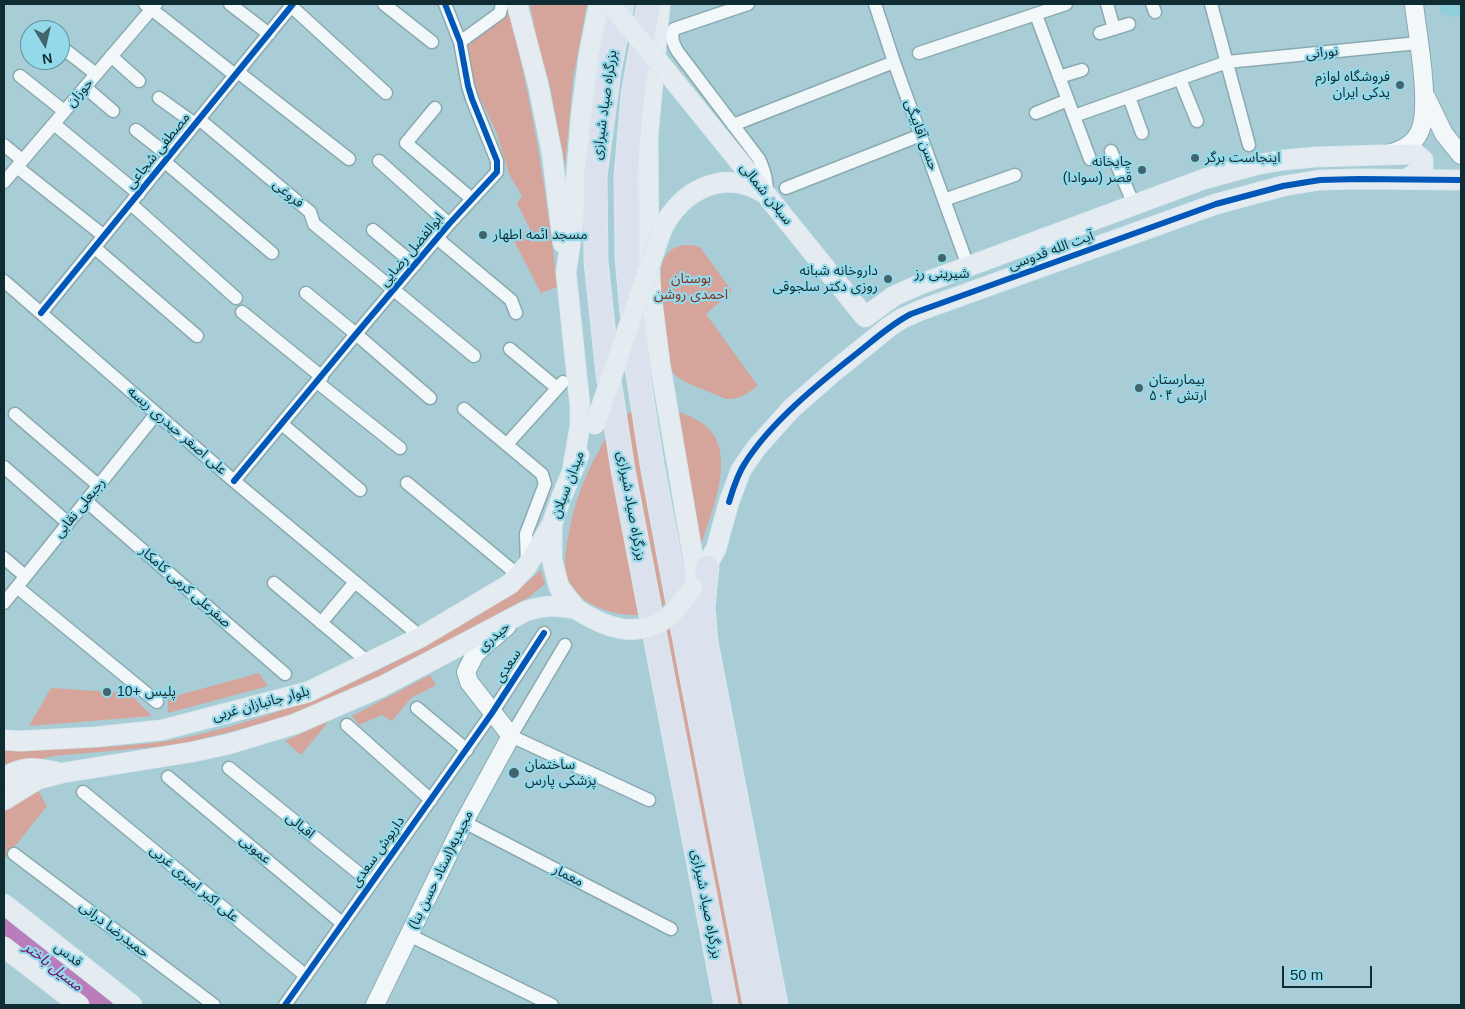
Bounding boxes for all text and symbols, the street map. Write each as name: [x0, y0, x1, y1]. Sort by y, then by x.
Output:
north arrow: [20, 20, 70, 70]
street label: نورانی: [1305, 43, 1339, 63]
street label: بزرگراه صیاد شیرازی: [589, 49, 621, 161]
text: N: [41, 50, 53, 68]
place label: فروشگاه لوازم یدکی ایران: [1315, 69, 1390, 102]
street label: حوزان: [63, 75, 97, 111]
marker: فروشگاه لوازم یدکی ایران: [1394, 79, 1406, 91]
street label: حسن آقابیگی: [900, 97, 942, 173]
street label: مصطفی شجاعی: [122, 110, 194, 192]
place label: اینجاست برگر: [1205, 150, 1281, 166]
marker: اینجاست برگر: [1189, 152, 1201, 164]
place label: چایخانه قصر (سوادا): [1063, 154, 1132, 186]
street label: سبلان شمالی: [736, 160, 796, 228]
marker: چایخانه قصر (سوادا): [1136, 164, 1148, 176]
street label: فروغی: [269, 176, 307, 212]
street label: ابوالفضل رضایی: [376, 210, 448, 290]
place label: مسجد ائمه اطهار: [493, 227, 588, 243]
street label: آیت الله قدوسی: [1006, 228, 1096, 274]
marker: مسجد ائمه اطهار: [477, 229, 489, 241]
marker: شیرینی رز: [936, 252, 948, 264]
place label: داروخانه شبانه روزی دکتر سلجوقی: [773, 263, 878, 296]
place label: شیرینی رز: [915, 266, 969, 282]
park label: بوستان احمدی روشن: [654, 271, 728, 304]
marker: داروخانه شبانه روزی دکتر سلجوقی: [882, 273, 894, 285]
place label: بیمارستان ۵۰۴ ارتش: [1149, 372, 1207, 404]
marker: بیمارستان ۵۰۴ ارتش: [1133, 382, 1145, 394]
street label: علی اصغر حیدری ریسه: [124, 383, 230, 479]
street label: میدان سبلان: [548, 449, 588, 521]
street label: بزرگراه صیاد شیرازی: [613, 450, 649, 562]
street label: رجبعلی نقابی: [51, 475, 109, 541]
street label: صفرعلی کرمی کامکار: [136, 543, 234, 631]
street label: حیدری: [475, 619, 513, 655]
street label: سعدی: [491, 646, 525, 686]
street label: بلوار جانبازان غربی: [211, 683, 311, 725]
place label: پلیس +10: [117, 684, 176, 700]
marker: پلیس +10: [101, 686, 113, 698]
place label: ساختمان پزشکی پارس: [525, 757, 596, 790]
marker: ساختمان پزشکی پارس: [507, 766, 521, 780]
street label: مجیدیه(استاد حسن بنا): [405, 808, 477, 932]
street label: اقبالی: [282, 809, 318, 843]
street label: داریوش سعدی: [347, 813, 409, 891]
street label: عمویی: [236, 832, 274, 868]
street label: علی اکبر امیری غربی: [146, 842, 242, 926]
street label: بزرگراه صیاد شیرازی: [687, 848, 725, 960]
street label: معمار: [550, 861, 586, 891]
street label: حمیدرضا درانی: [76, 898, 152, 962]
water label: مسیل باختر: [20, 938, 86, 996]
street label: قدس: [51, 939, 85, 971]
scale bar: [1285, 956, 1375, 988]
text: 50 m: [1290, 966, 1323, 983]

